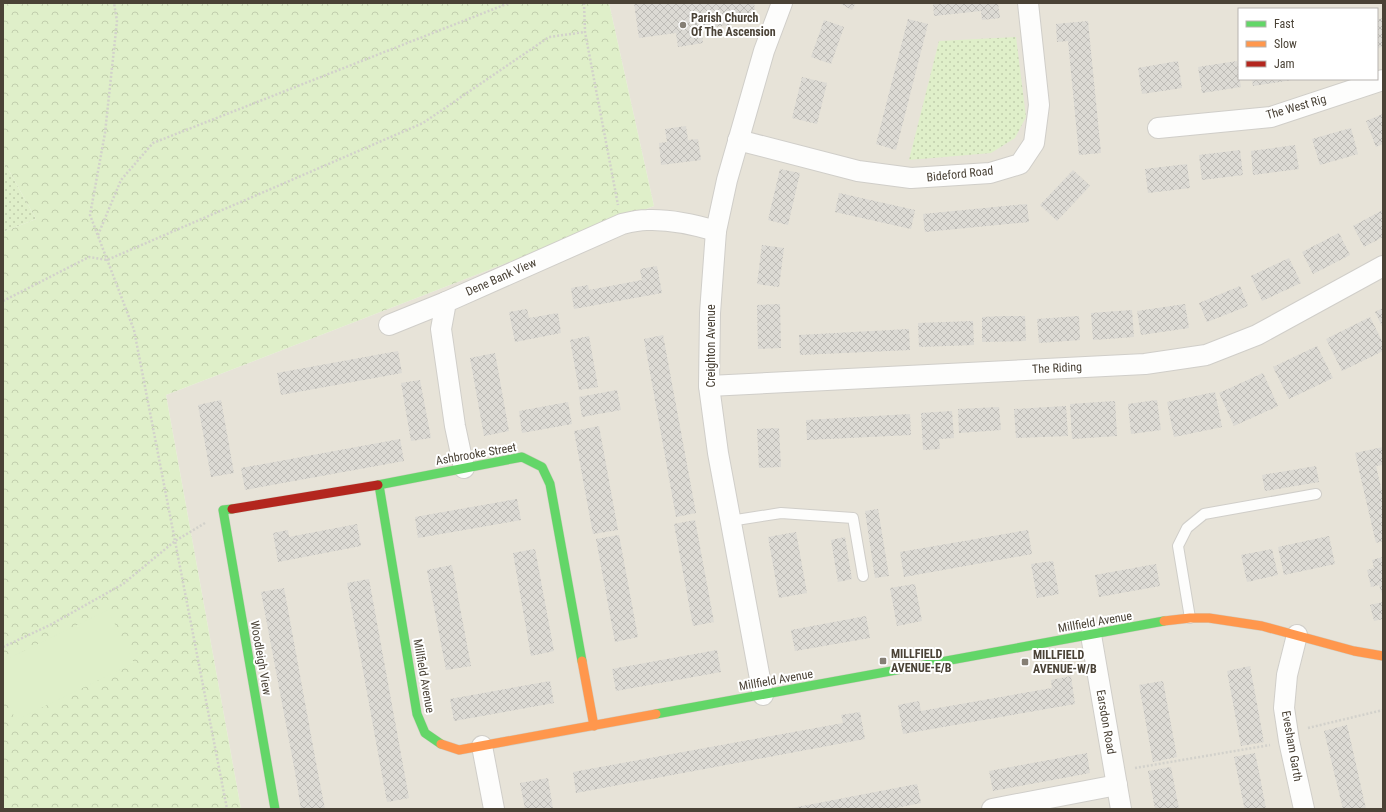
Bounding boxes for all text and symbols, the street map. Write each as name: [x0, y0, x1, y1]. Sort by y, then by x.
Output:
legend: [1238, 8, 1378, 80]
place label: Parish Church Of The Ascension: [691, 11, 776, 39]
text: Fast: [1274, 17, 1295, 31]
marker: Parish Church Of The Ascension: [678, 20, 688, 30]
text: Slow: [1274, 37, 1297, 51]
text: Jam: [1274, 57, 1295, 71]
street label: The West Rig: [1264, 92, 1328, 122]
street label: Bideford Road: [926, 164, 994, 184]
street label: Dene Bank View: [464, 255, 539, 299]
street label: Creighton Avenue: [704, 304, 718, 388]
street label: The Riding: [1032, 360, 1082, 376]
street label: Ashbrooke Street: [435, 440, 518, 468]
street label: Millfield Avenue: [1057, 609, 1133, 635]
street label: Woodleigh View: [248, 620, 274, 697]
street label: Millfield Avenue: [411, 638, 437, 714]
place label: MILLFIELD AVENUE-E/B: [891, 647, 952, 675]
place label: MILLFIELD AVENUE-W/B: [1033, 648, 1097, 676]
marker: MILLFIELD AVENUE-E/B: [878, 656, 888, 666]
marker: MILLFIELD AVENUE-W/B: [1020, 657, 1030, 667]
street label: Millfield Avenue: [738, 667, 814, 693]
street label: Earsdon Road: [1093, 689, 1119, 756]
street label: Evesham Garth: [1279, 710, 1305, 783]

